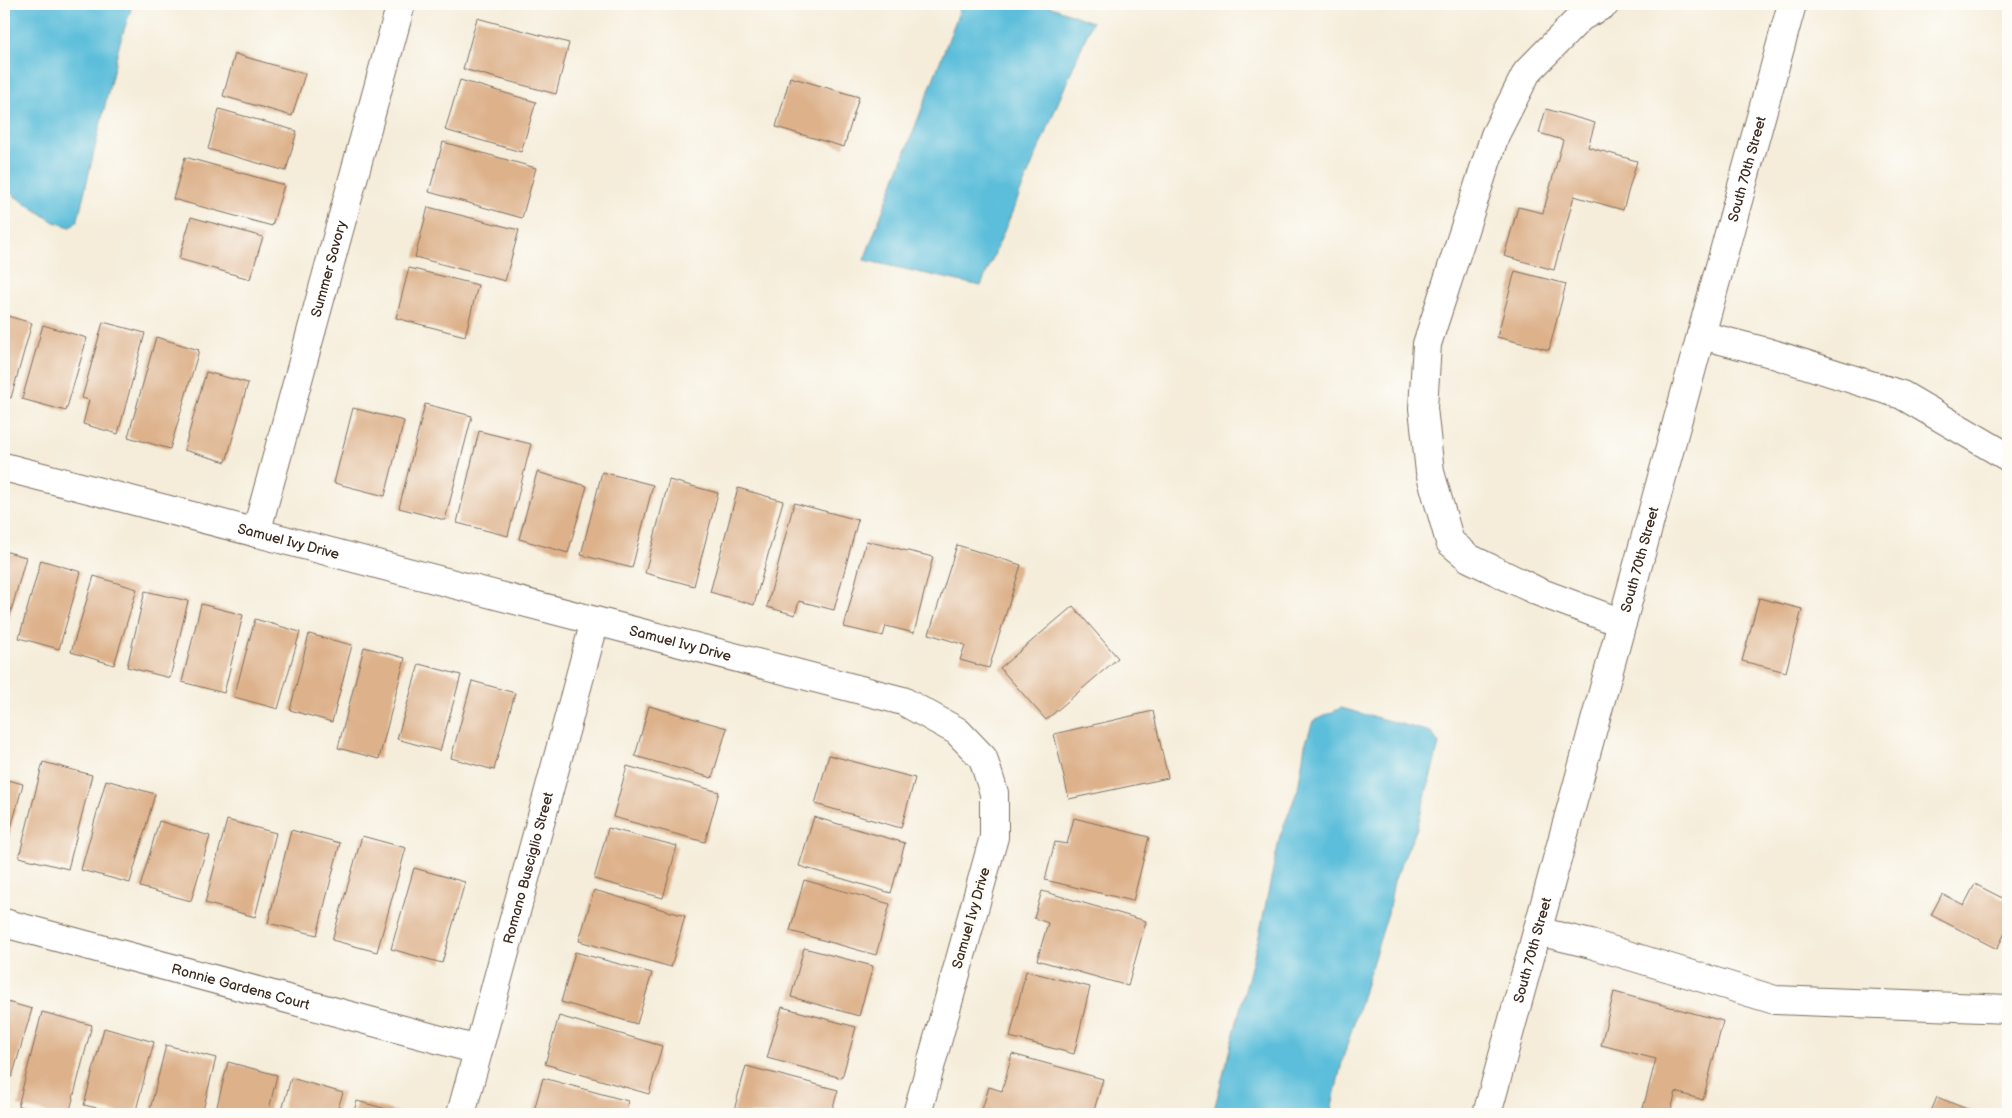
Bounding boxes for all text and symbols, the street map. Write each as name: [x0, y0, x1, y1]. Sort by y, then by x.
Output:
street label: South 70th Street: [1724, 114, 1769, 224]
street label: Summer Savory: [307, 218, 350, 319]
street label: South 70th Street: [1617, 504, 1662, 614]
street label: Samuel Ivy Drive: [236, 520, 341, 562]
street label: Samuel Ivy Drive: [628, 622, 733, 664]
street label: Romano Busciglio Street: [499, 789, 557, 946]
street label: Samuel Ivy Drive: [948, 865, 994, 971]
street label: South 70th Street: [1509, 895, 1555, 1005]
street label: Ronnie Gardens Court: [170, 960, 312, 1013]

